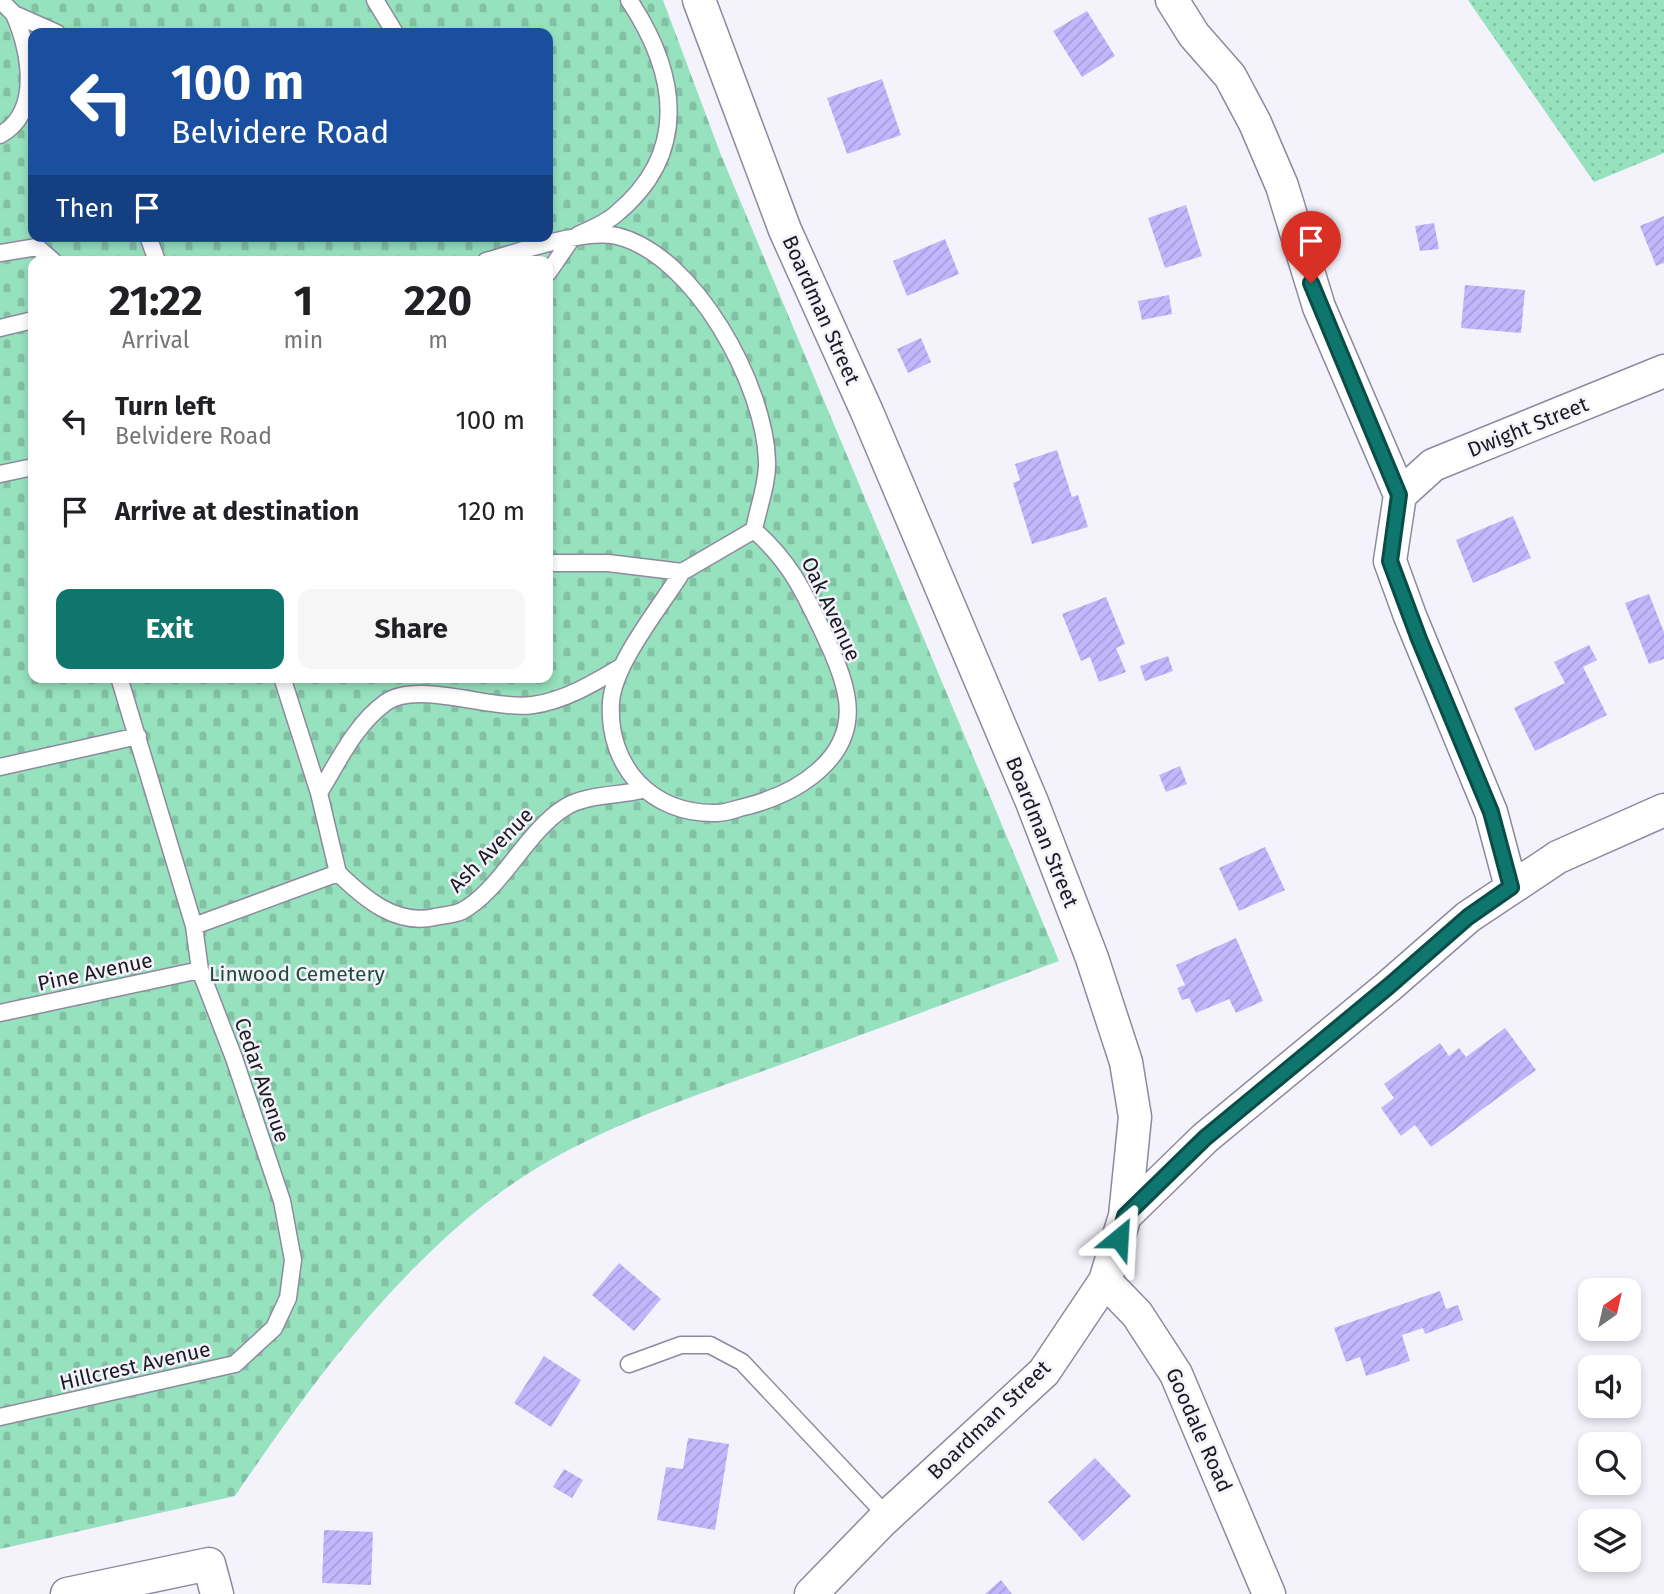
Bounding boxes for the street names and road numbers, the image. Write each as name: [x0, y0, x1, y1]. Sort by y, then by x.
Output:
street label: Boardman Street: [776, 231, 866, 389]
street label: Dwight Street: [1464, 391, 1593, 463]
street label: Oak Avenue: [796, 553, 866, 665]
street label: Boardman Street: [1000, 753, 1084, 912]
street label: Ash Avenue: [443, 802, 539, 898]
street label: Pine Avenue: [35, 947, 155, 997]
street label: Cedar Avenue: [229, 1014, 295, 1146]
street label: Hillcrest Avenue: [57, 1336, 213, 1396]
street label: Boardman Street: [922, 1355, 1056, 1485]
street label: Goodale Road: [1160, 1364, 1238, 1496]

